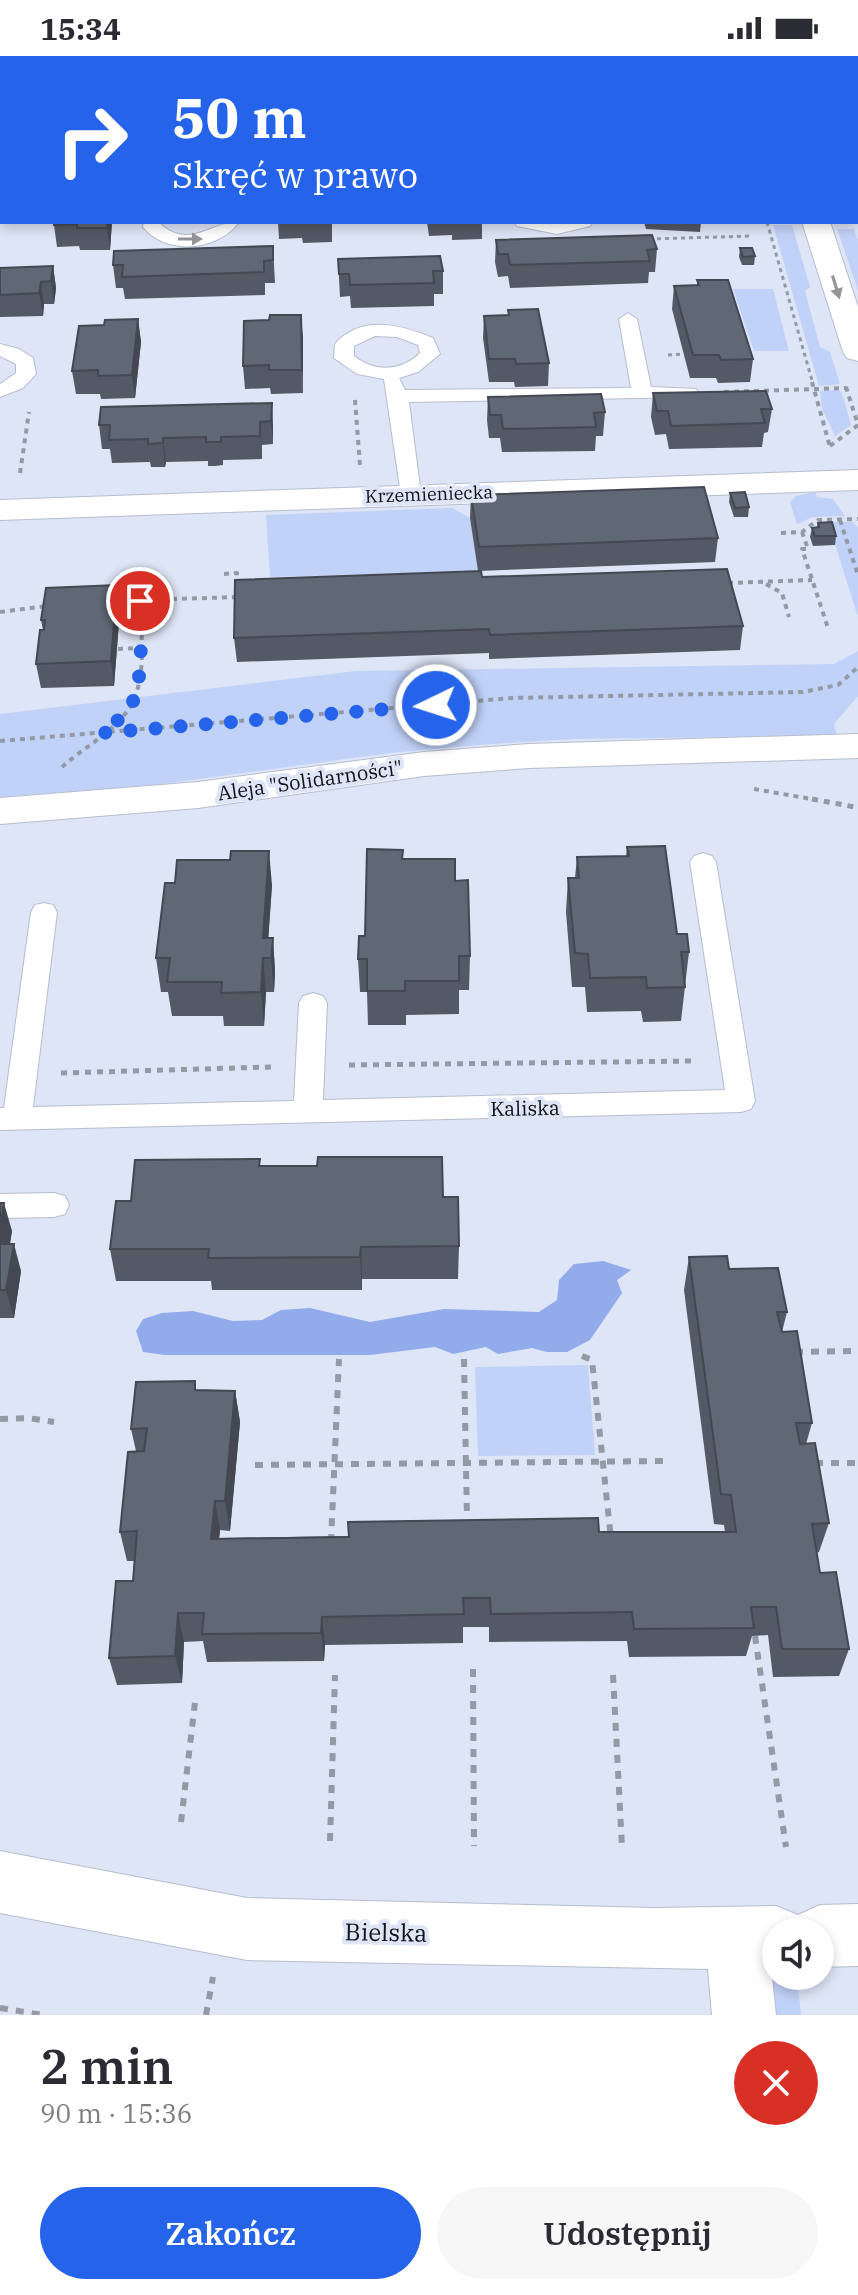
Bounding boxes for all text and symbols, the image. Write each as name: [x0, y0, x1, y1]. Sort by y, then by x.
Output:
text: 15:34: [40, 9, 121, 48]
text: 50 m: [172, 81, 307, 153]
icon: right: [40, 88, 144, 192]
text: Skręć w prawo: [172, 151, 418, 198]
one-way arrow: [178, 233, 203, 245]
one-way arrow: [830, 275, 843, 299]
street label: Krzemieniecka: [365, 480, 494, 508]
pin: [106, 567, 174, 635]
icon: arrive: [118, 579, 162, 623]
position arrow: [394, 663, 478, 747]
street label: Aleja "Solidarności": [216, 754, 404, 806]
street label: Kaliska: [490, 1094, 560, 1122]
street label: Bielska: [344, 1915, 428, 1949]
map controls: [762, 1918, 834, 1990]
button: sound: [762, 1918, 834, 1990]
text: 2 min: [40, 2035, 173, 2097]
button: close: [734, 2041, 818, 2125]
text: 90 m · 15:36: [40, 2096, 192, 2130]
button: Zakończ: [40, 2187, 421, 2279]
button: Udostępnij: [437, 2187, 818, 2279]

